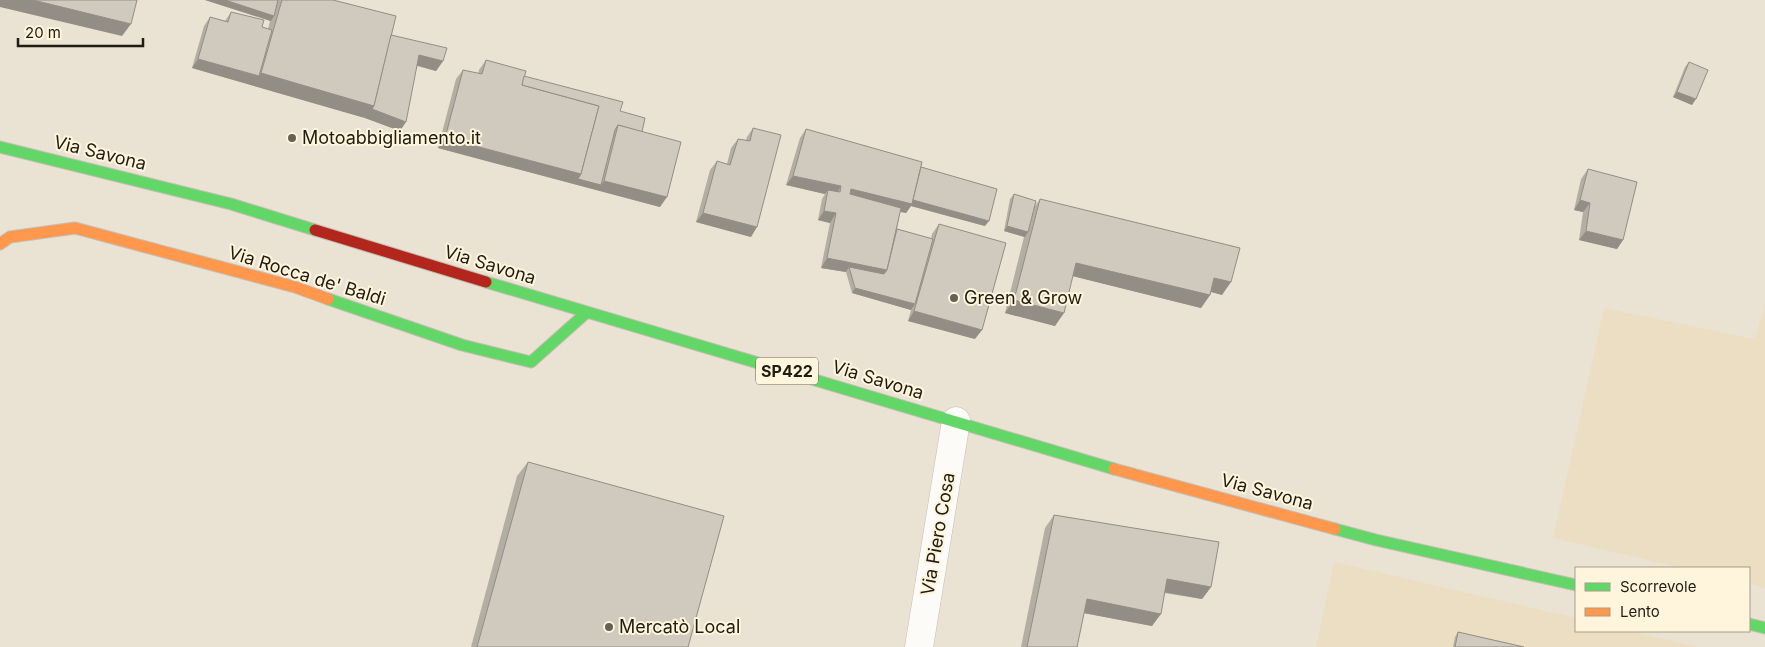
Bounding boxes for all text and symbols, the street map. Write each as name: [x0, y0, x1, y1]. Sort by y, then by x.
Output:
scale bar: [18, 15, 142, 47]
text: 20 m: [25, 23, 61, 42]
place label: Motoabbigliamento.it: [302, 127, 481, 148]
street label: Via Savona: [52, 131, 149, 174]
marker: Motoabbigliamento.it: [286, 132, 298, 144]
street label: Via Savona: [442, 241, 538, 288]
street label: Via Rocca de' Baldi: [226, 242, 388, 309]
place label: Green & Grow: [964, 287, 1083, 308]
marker: Green & Grow: [948, 292, 960, 304]
street label: Via Savona: [830, 356, 926, 403]
road number: SP422: [756, 358, 818, 384]
street label: Via Savona: [1219, 469, 1316, 514]
street label: Via Piero Cosa: [916, 471, 959, 597]
legend: [1575, 567, 1750, 632]
text: Scorrevole: [1620, 577, 1696, 596]
text: Lento: [1620, 602, 1660, 621]
place label: Mercatò Local: [619, 616, 740, 637]
marker: Mercatò Local: [603, 621, 615, 633]

